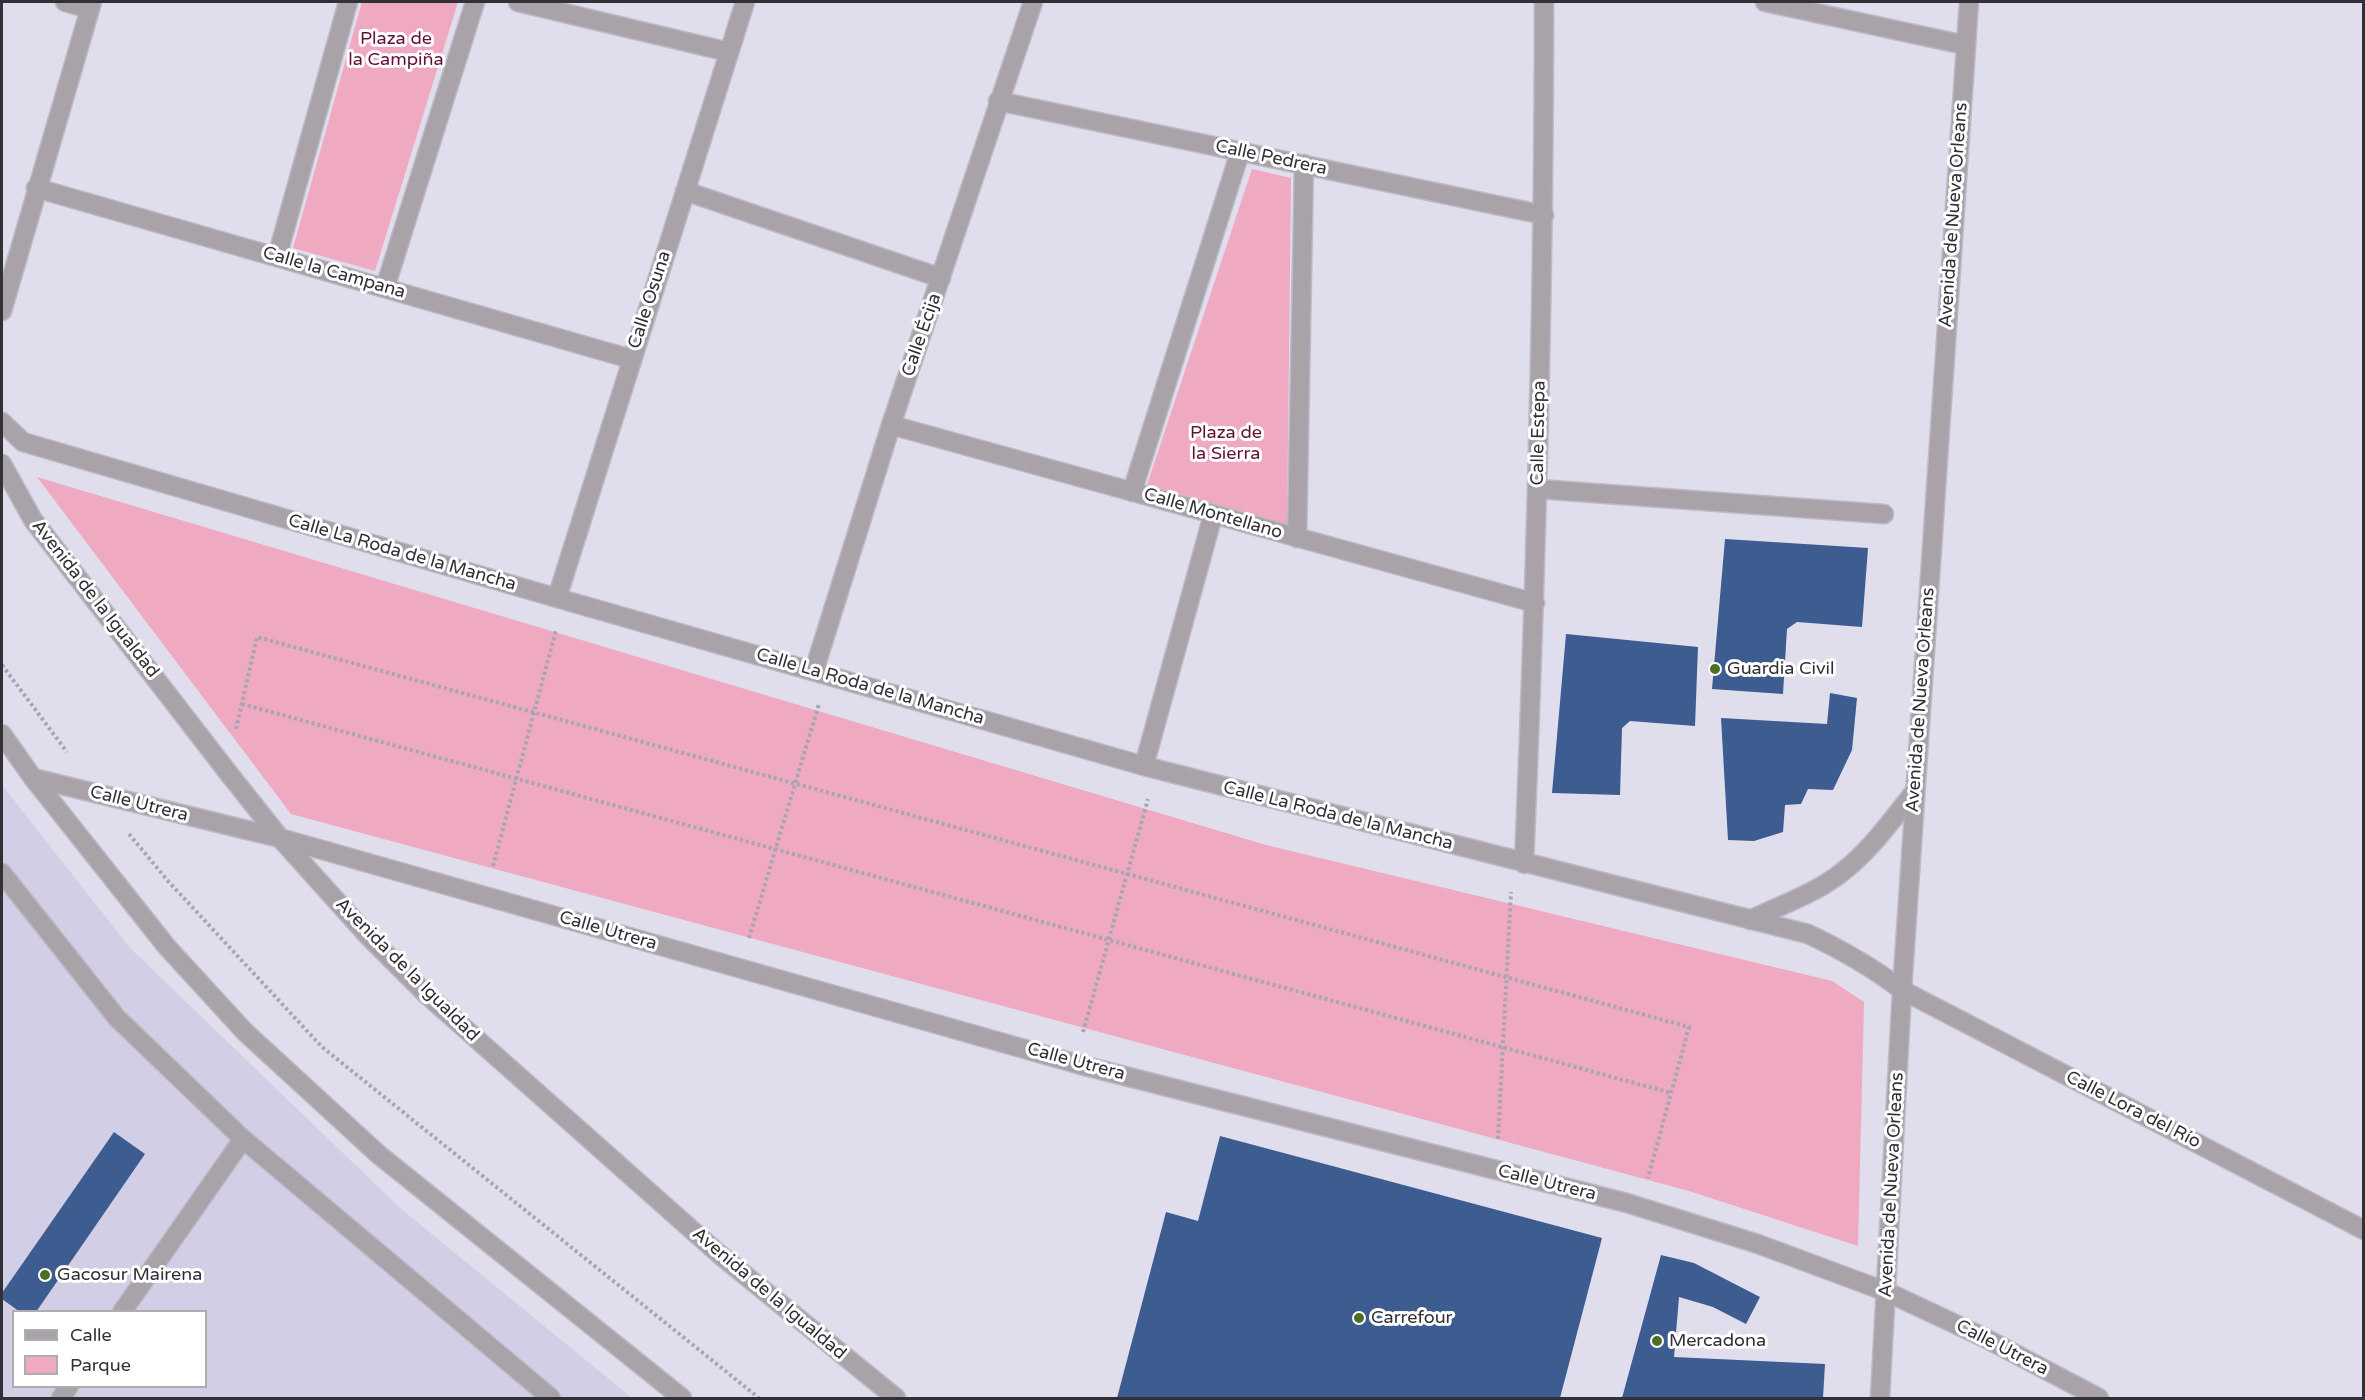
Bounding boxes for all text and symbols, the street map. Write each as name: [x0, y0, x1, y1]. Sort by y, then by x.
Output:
park label: Plaza de la Campiña: [348, 28, 444, 70]
street label: Avenida de Nueva Orleans: [1935, 102, 1973, 328]
street label: Calle Pedrera: [1213, 136, 1329, 180]
street label: Calle la Campana: [260, 242, 408, 304]
street label: Calle Osuna: [624, 248, 676, 352]
street label: Calle Écija: [898, 291, 946, 379]
street label: Calle Estepa: [1527, 380, 1551, 486]
park label: Plaza de la Sierra: [1190, 422, 1262, 464]
street label: Calle Montellano: [1141, 484, 1285, 544]
street label: Calle La Roda de la Mancha: [286, 510, 518, 596]
street label: Avenida de la Igualdad: [27, 516, 163, 682]
street label: Avenida de Nueva Orleans: [1902, 587, 1940, 813]
street label: Calle La Roda de la Mancha: [754, 644, 986, 730]
place label: Guardia Civil: [1727, 658, 1834, 680]
marker: Guardia Civil: [1708, 662, 1722, 676]
street label: Calle La Roda de la Mancha: [1221, 777, 1455, 855]
street label: Calle Utrera: [88, 781, 190, 827]
street label: Avenida de la Igualdad: [331, 894, 483, 1046]
street label: Calle Utrera: [557, 907, 659, 955]
street label: Calle Utrera: [1025, 1039, 1127, 1085]
street label: Calle Lora del Río: [2062, 1067, 2204, 1153]
street label: Avenida de Nueva Orleans: [1875, 1072, 1909, 1298]
street label: Calle Utrera: [1496, 1160, 1598, 1206]
street label: Avenida de la Igualdad: [688, 1223, 850, 1365]
place label: Gacosur Mairena: [57, 1264, 202, 1286]
marker: Gacosur Mairena: [38, 1268, 52, 1282]
place label: Carrefour: [1371, 1307, 1452, 1329]
legend: [12, 1310, 207, 1388]
marker: Carrefour: [1352, 1311, 1366, 1325]
street label: Calle Utrera: [1952, 1316, 2052, 1380]
text: Calle: [70, 1324, 112, 1346]
place label: Mercadona: [1669, 1330, 1766, 1352]
marker: Mercadona: [1650, 1334, 1664, 1348]
text: Parque: [70, 1354, 131, 1376]

